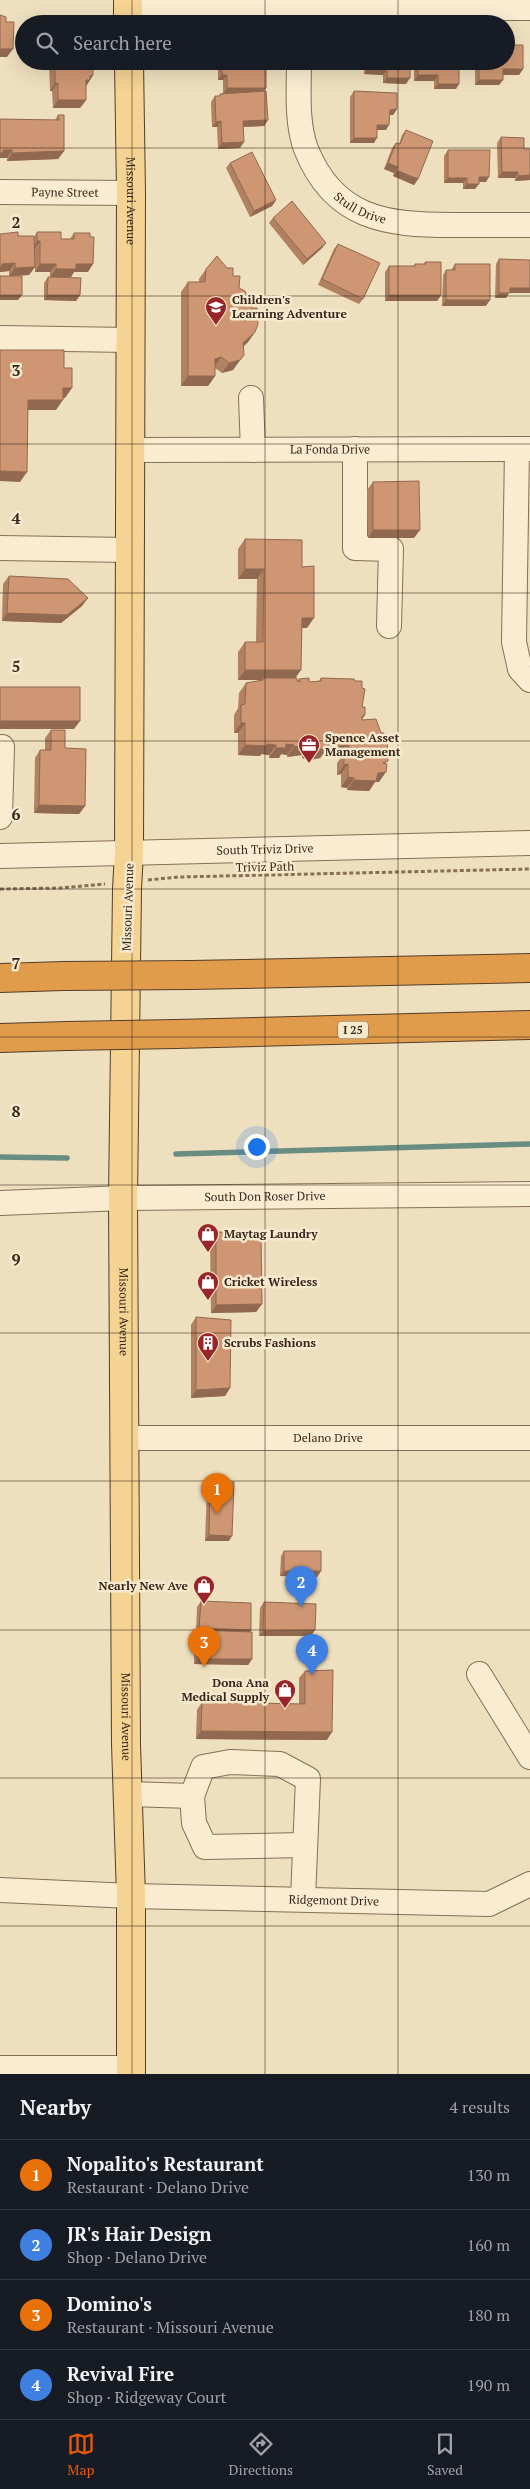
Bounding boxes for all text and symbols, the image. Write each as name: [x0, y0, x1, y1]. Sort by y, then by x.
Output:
search box: [15, 15, 515, 70]
icon: search: [33, 29, 61, 57]
text: Search here: [73, 30, 172, 55]
street label: Missouri Avenue: [123, 157, 139, 245]
street label: Payne Street: [31, 184, 99, 200]
street label: Stull Drive: [331, 189, 388, 227]
text: 2: [11, 211, 21, 233]
place label: Children's Learning Adventure: [232, 292, 347, 321]
school or university icon: Children's Learning Adventure: [204, 295, 228, 326]
text: 3: [11, 359, 21, 381]
street label: La Fonda Drive: [290, 441, 370, 457]
text: 4: [11, 507, 21, 529]
text: 5: [11, 655, 21, 677]
place label: Spence Asset Management: [325, 730, 401, 759]
office icon: Spence Asset Management: [297, 733, 321, 764]
text: 6: [11, 803, 21, 825]
street label: South Triviz Drive: [216, 840, 314, 858]
street label: Triviz Path: [236, 858, 294, 875]
street label: Missouri Avenue: [118, 863, 137, 951]
text: 7: [11, 952, 21, 974]
road number: I 25: [338, 1022, 368, 1038]
text: 8: [11, 1100, 21, 1122]
your location: [244, 1134, 270, 1160]
street label: South Don Roser Drive: [204, 1188, 326, 1204]
shop icon: Maytag Laundry: [196, 1222, 220, 1253]
place label: Maytag Laundry: [224, 1226, 318, 1241]
text: 9: [11, 1248, 21, 1270]
street label: Missouri Avenue: [116, 1268, 132, 1356]
shop icon: Cricket Wireless: [196, 1270, 220, 1301]
place label: Cricket Wireless: [224, 1274, 318, 1289]
building icon: Scrubs Fashions: [196, 1331, 220, 1362]
place label: Scrubs Fashions: [224, 1335, 316, 1350]
street label: Delano Drive: [293, 1430, 363, 1445]
pin: 1: [201, 1473, 233, 1514]
pin: 2: [285, 1566, 317, 1607]
shop icon: Nearly New Ave: [192, 1574, 216, 1605]
place label: Nearly New Ave: [99, 1578, 189, 1593]
pin: 3: [188, 1626, 220, 1667]
pin: 4: [296, 1634, 328, 1675]
street label: Missouri Avenue: [119, 1673, 135, 1761]
place label: Dona Ana Medical Supply: [181, 1675, 270, 1704]
shop icon: Dona Ana Medical Supply: [273, 1678, 297, 1709]
street label: Ridgemont Drive: [288, 1892, 379, 1909]
text: Nearby: [20, 2093, 91, 2121]
text: 4 results: [450, 2096, 510, 2118]
text: Nopalito's Restaurant: [67, 2151, 264, 2176]
text: 1: [31, 2164, 41, 2186]
text: 130 m: [467, 2164, 510, 2186]
text: Restaurant · Delano Drive: [67, 2176, 249, 2198]
text: JR's Hair Design: [67, 2221, 212, 2246]
text: 2: [31, 2234, 41, 2256]
text: 160 m: [467, 2234, 510, 2256]
text: Shop · Delano Drive: [67, 2246, 207, 2268]
text: Domino's: [67, 2291, 152, 2316]
text: 3: [31, 2304, 41, 2326]
text: 180 m: [467, 2304, 510, 2326]
text: Restaurant · Missouri Avenue: [67, 2316, 274, 2338]
text: Revival Fire: [67, 2361, 174, 2386]
text: 4: [31, 2374, 41, 2396]
text: 190 m: [467, 2374, 510, 2396]
text: Shop · Ridgeway Court: [67, 2386, 227, 2408]
tab: Map: [67, 2430, 95, 2479]
tab: Directions: [229, 2430, 293, 2479]
tab: Saved: [427, 2430, 463, 2479]

